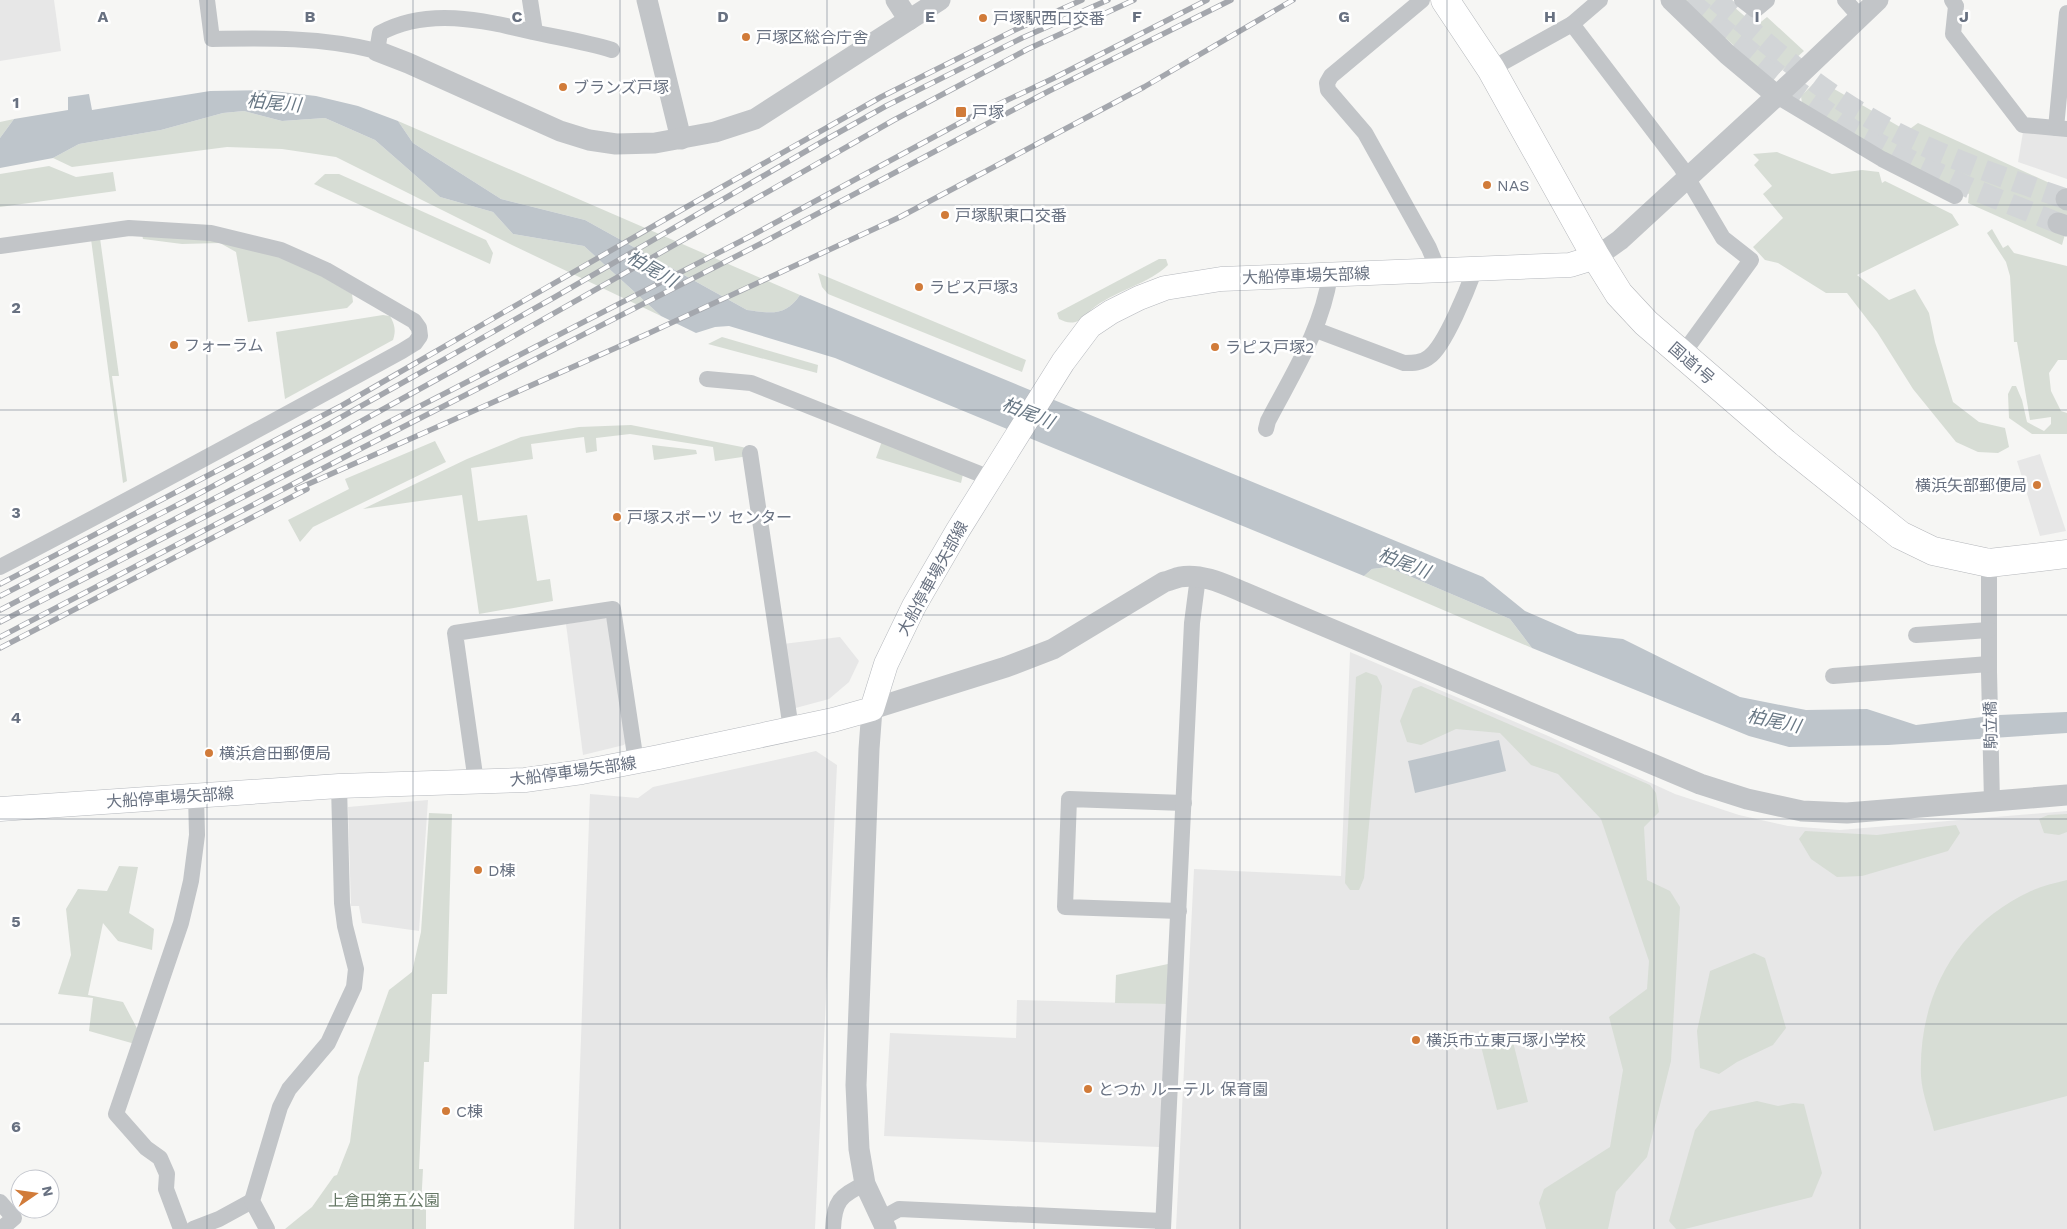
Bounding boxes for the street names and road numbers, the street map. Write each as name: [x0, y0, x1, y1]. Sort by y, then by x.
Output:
street label: 大船停車場矢部線: [1242, 264, 1370, 287]
street label: 国道1号: [1665, 338, 1718, 388]
street label: 大船停車場矢部線: [893, 518, 972, 639]
street label: 駒立橋: [1981, 701, 2000, 749]
street label: 大船停車場矢部線: [508, 753, 638, 790]
street label: 大船停車場矢部線: [106, 784, 235, 811]

